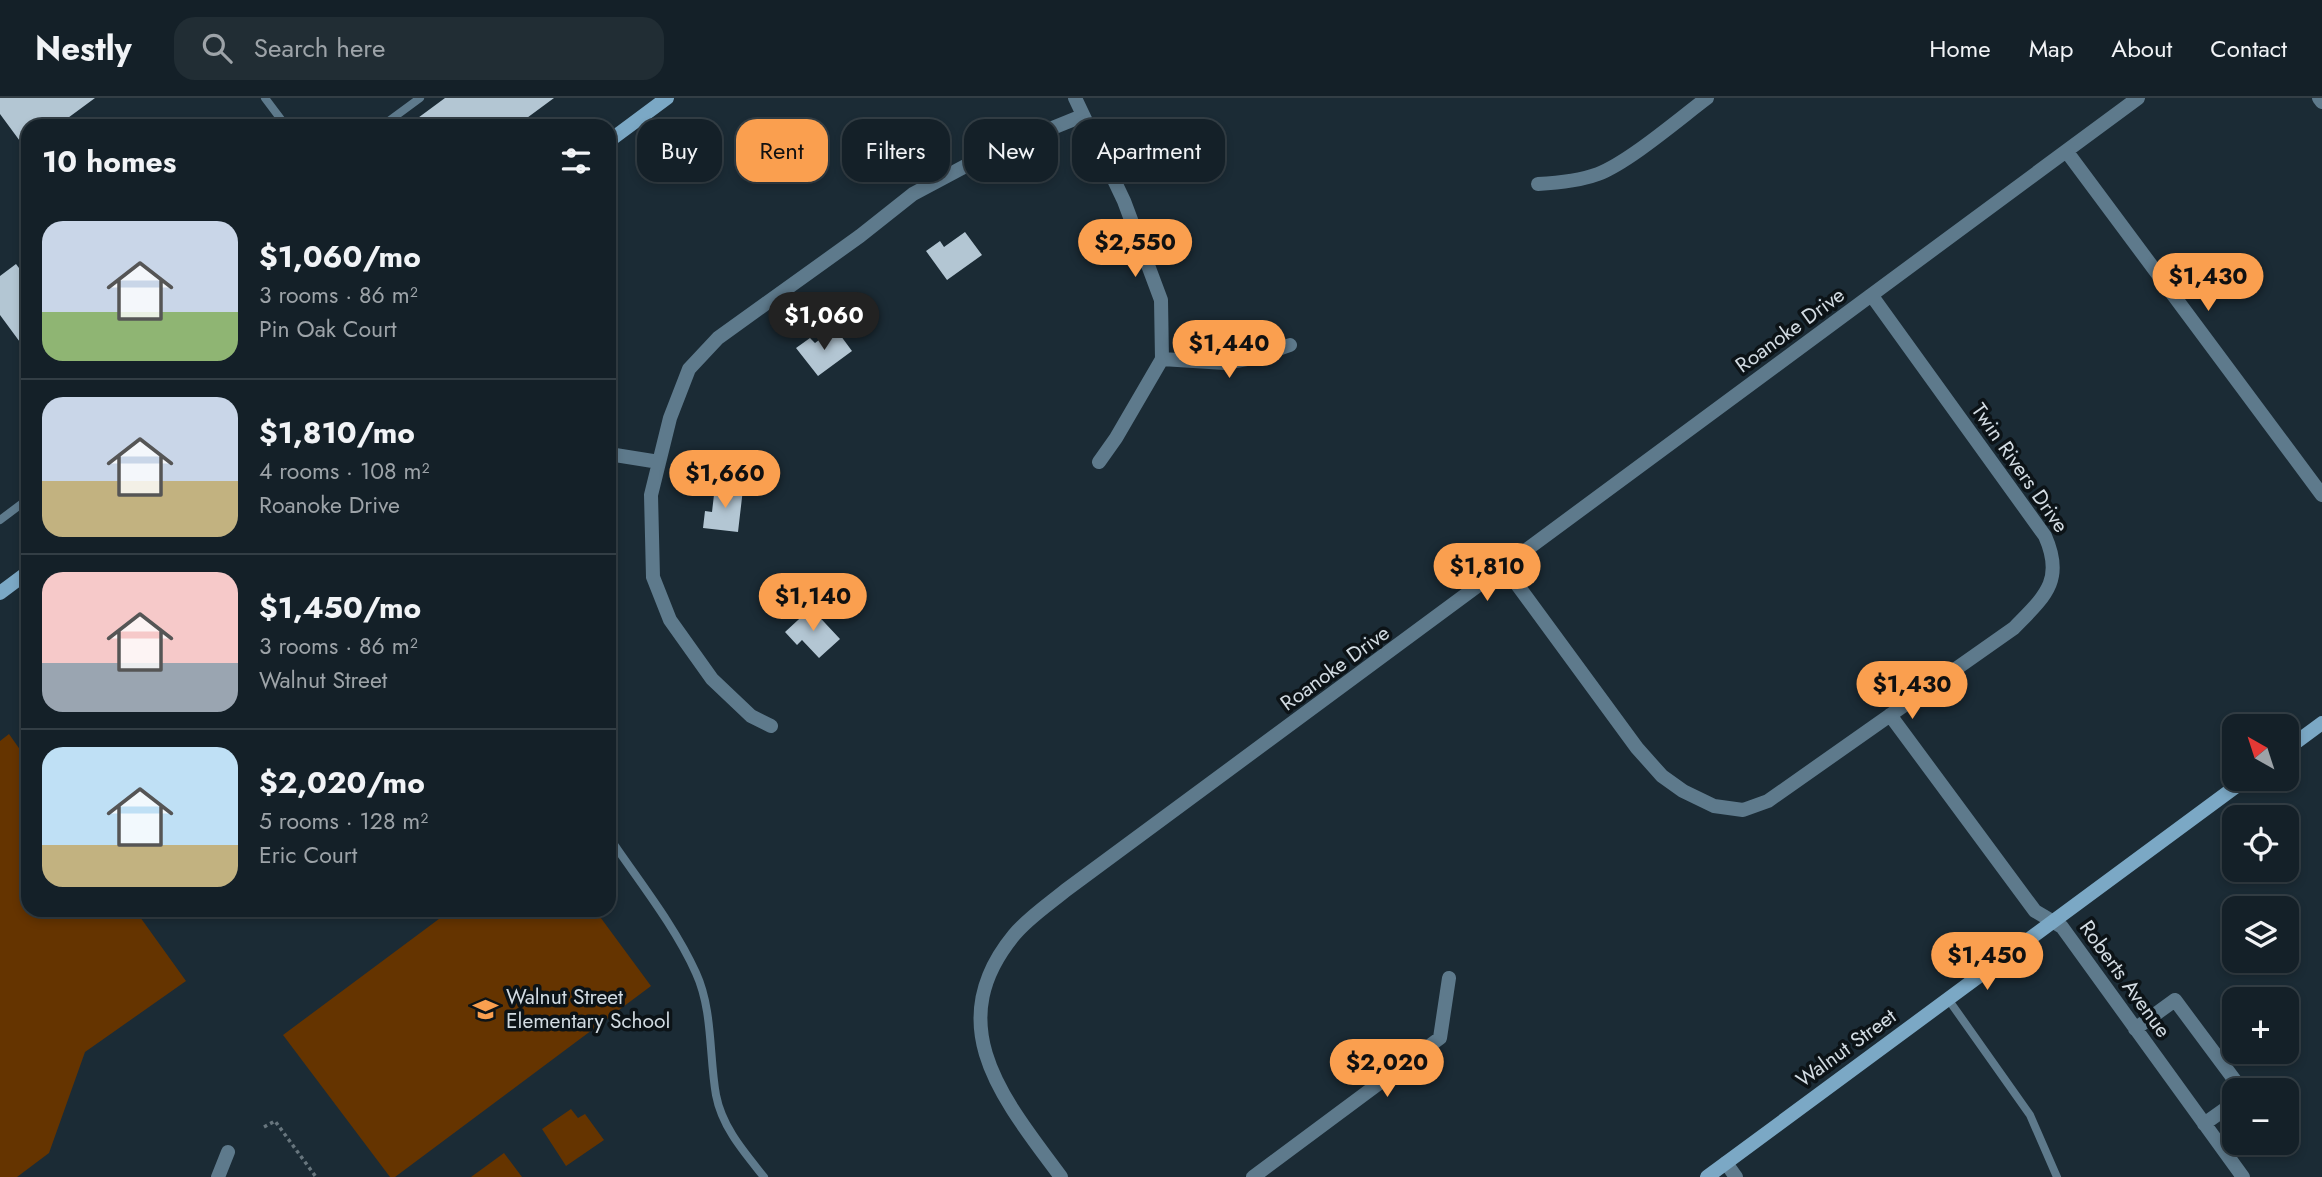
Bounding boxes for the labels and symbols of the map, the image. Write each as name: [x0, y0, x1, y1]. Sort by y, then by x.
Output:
pin: $2,550: [1078, 220, 1192, 279]
pin: $1,430: [2151, 254, 2265, 313]
street label: Roanoke Drive: [1729, 280, 1851, 380]
pin: $1,060: [767, 292, 881, 352]
pin: $1,440: [1172, 320, 1286, 380]
street label: Twin Rivers Drive: [1964, 397, 2076, 539]
pin: $1,660: [668, 450, 782, 510]
pin: $1,810: [1430, 544, 1544, 603]
pin: $1,140: [756, 574, 870, 633]
street label: Roanoke Drive: [1274, 618, 1396, 718]
pin: $1,430: [1855, 662, 1969, 721]
north arrow: [2222, 714, 2300, 791]
street label: Roberts Avenue: [2072, 914, 2178, 1044]
pin: $1,450: [1930, 932, 2044, 992]
place label: Walnut Street Elementary School: [506, 982, 670, 1036]
school or university icon: Walnut Street Elementary School: [472, 995, 500, 1023]
street label: Walnut Street: [1790, 1001, 1902, 1095]
pin: $2,020: [1330, 1040, 1444, 1099]

